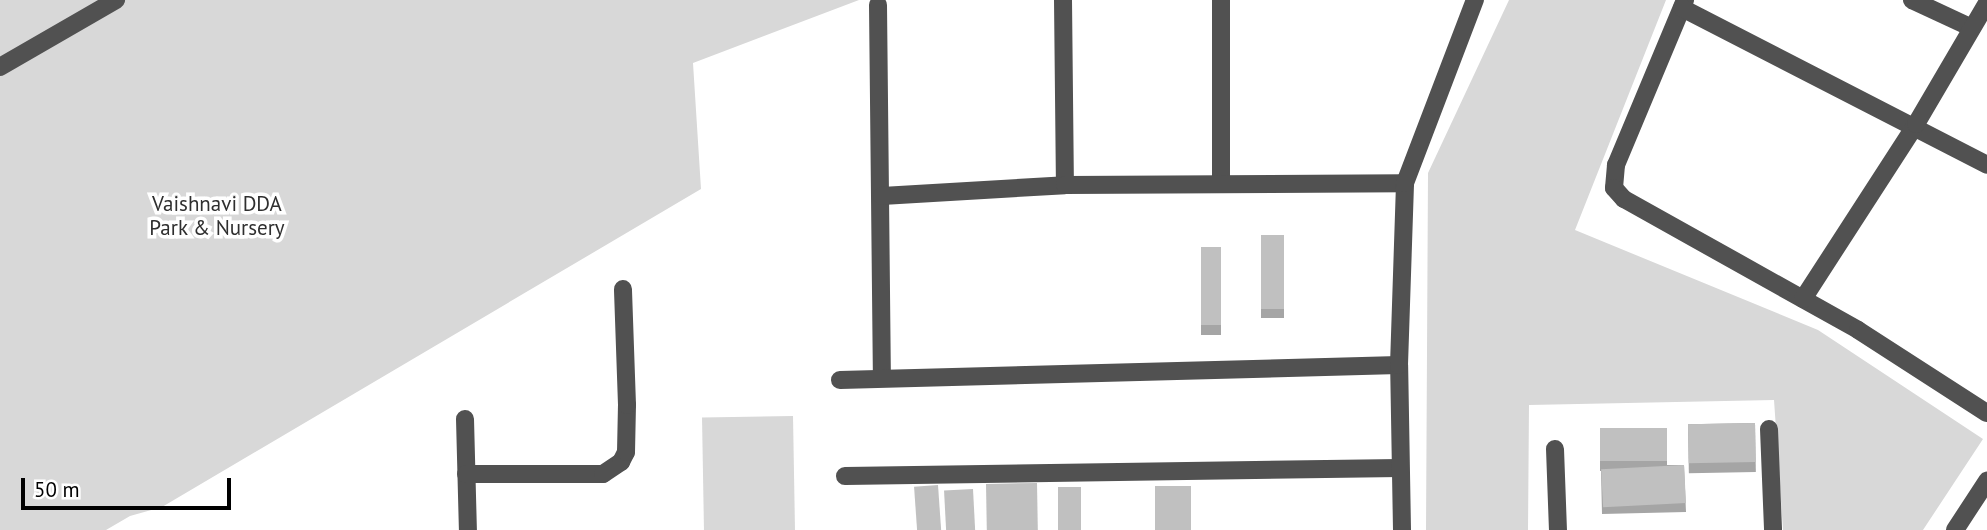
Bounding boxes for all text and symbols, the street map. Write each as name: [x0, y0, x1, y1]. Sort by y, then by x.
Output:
park label: Vaishnavi DDA Park & Nursery: [149, 191, 285, 241]
scale bar: [24, 463, 234, 507]
text: 50 m: [34, 476, 80, 503]

